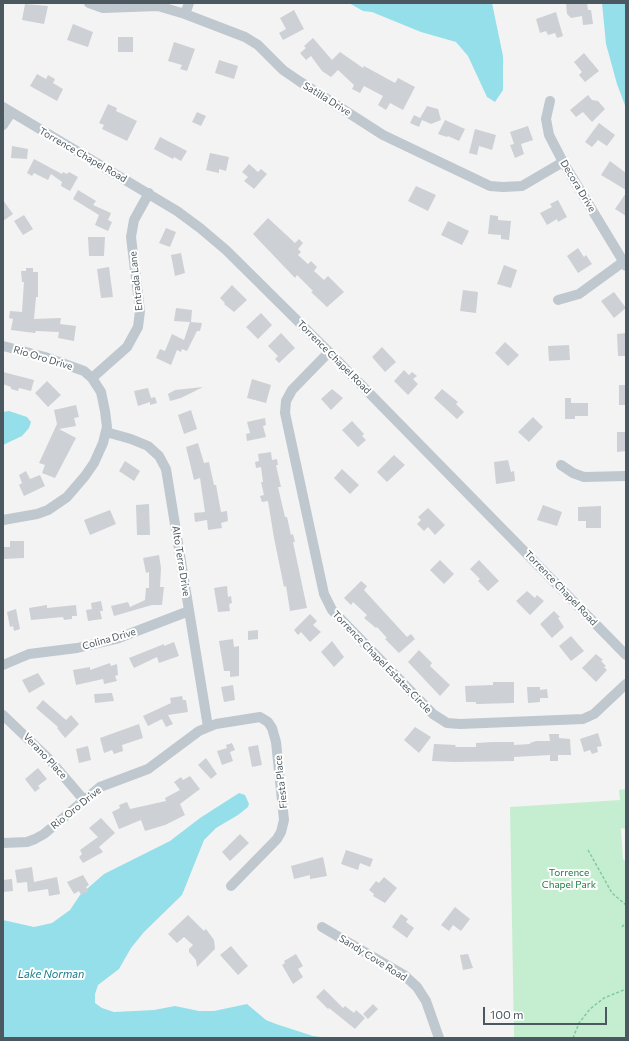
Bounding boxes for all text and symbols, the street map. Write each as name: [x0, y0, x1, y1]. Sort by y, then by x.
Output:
street label: Satilla Drive: [301, 80, 353, 118]
street label: Torrence Chapel Road: [37, 125, 129, 185]
street label: Decora Drive: [558, 158, 598, 214]
street label: Entrada Lane: [127, 251, 145, 311]
street label: Torrence Chapel Road: [295, 318, 373, 396]
street label: Rio Oro Drive: [12, 343, 74, 373]
street label: Alto Terra Drive: [169, 525, 193, 597]
street label: Torrence Chapel Road: [522, 548, 600, 628]
street label: Torrence Chapel Estates Circle: [330, 608, 434, 716]
street label: Colina Drive: [81, 626, 137, 652]
street label: Verano Place: [21, 731, 69, 781]
street label: Fiesta Place: [272, 755, 290, 809]
street label: Rio Oro Drive: [48, 784, 104, 832]
park label: Torrence Chapel Park: [542, 867, 596, 890]
street label: Sandy Cove Road: [337, 932, 409, 984]
water label: Lake Norman: [18, 967, 84, 981]
scale bar: [485, 999, 609, 1025]
text: 100 m: [490, 1007, 524, 1021]

